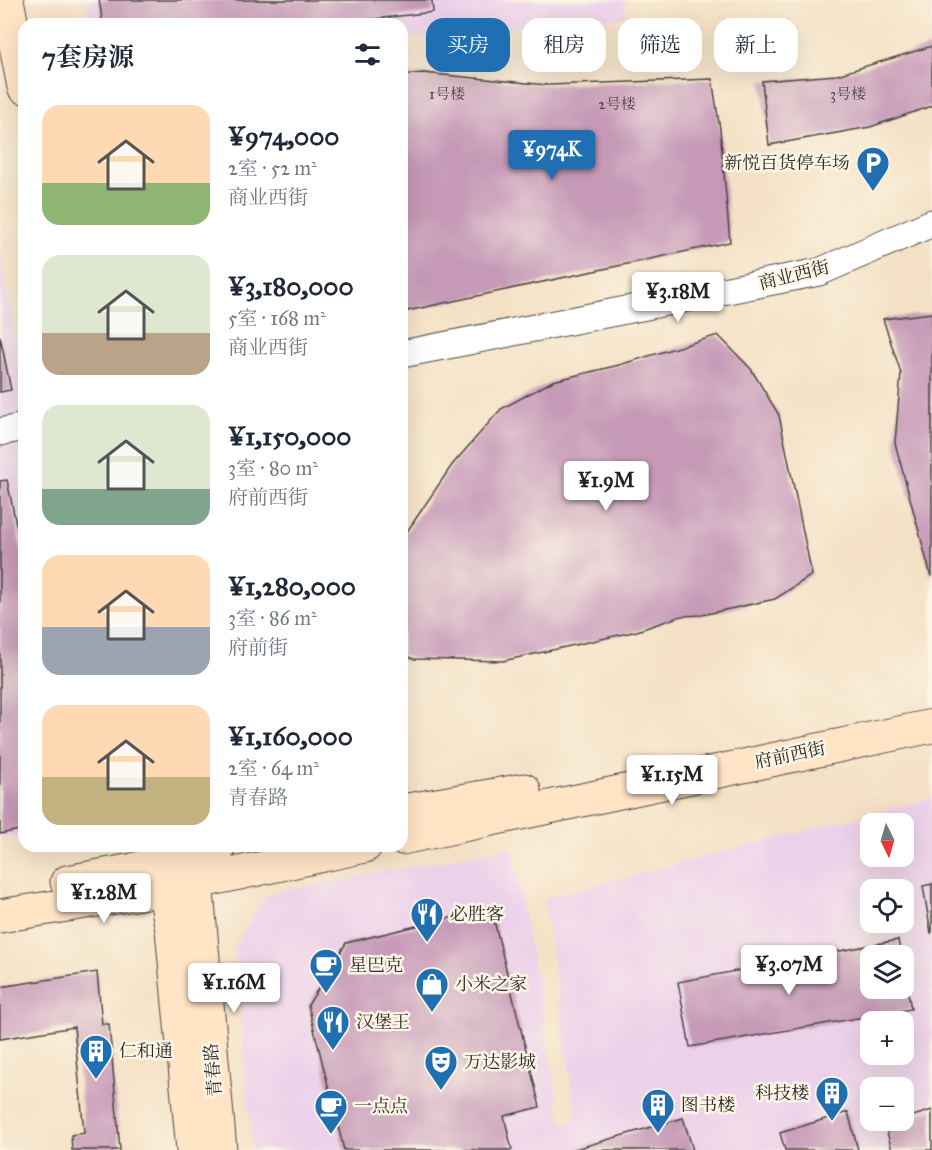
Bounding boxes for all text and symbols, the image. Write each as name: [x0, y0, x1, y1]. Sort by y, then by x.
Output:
chip: 买房: [426, 18, 510, 72]
chip: 租房: [522, 18, 606, 72]
chip: 筛选: [618, 18, 702, 72]
chip: 新上: [714, 18, 798, 72]
icon: filters: [351, 38, 384, 71]
text: 7套房源: [42, 41, 134, 73]
house number: 1号楼: [429, 85, 465, 103]
house number: 3号楼: [830, 85, 866, 103]
house number: 2号楼: [598, 95, 636, 113]
text: ¥974,000: [228, 120, 340, 152]
icon: home: [90, 129, 162, 201]
pin: ¥974K: [510, 130, 594, 181]
text: ¥974K: [522, 137, 582, 161]
parking icon: 新悦百货停车场: [855, 145, 891, 192]
place label: 新悦百货停车场: [724, 152, 850, 174]
text: 2室 · 52 m²: [228, 156, 317, 180]
text: 商业西街: [228, 185, 308, 209]
street label: 商业西街: [756, 256, 832, 294]
text: ¥3,180,000: [228, 270, 354, 302]
pin: ¥3.18M: [629, 272, 727, 323]
icon: home: [90, 279, 162, 351]
text: ¥3.18M: [646, 279, 710, 303]
text: 5室 · 168 m²: [228, 306, 326, 330]
text: 商业西街: [228, 335, 308, 359]
text: ¥1,150,000: [228, 420, 351, 452]
icon: home: [90, 429, 162, 501]
text: 3室 · 80 m²: [228, 456, 318, 480]
pin: ¥1.9M: [564, 461, 648, 512]
text: ¥1.9M: [578, 468, 634, 492]
text: 府前西街: [228, 485, 308, 509]
text: ¥1,280,000: [228, 570, 356, 602]
icon: home: [90, 579, 162, 651]
text: 3室 · 86 m²: [228, 606, 317, 630]
text: 府前街: [228, 635, 288, 659]
text: ¥1,160,000: [228, 720, 353, 752]
icon: home: [90, 729, 162, 801]
street label: 府前西街: [752, 737, 828, 773]
pin: ¥1.15M: [623, 755, 721, 806]
text: 2室 · 64 m²: [228, 756, 319, 780]
text: ¥1.15M: [641, 762, 703, 786]
text: 青春路: [228, 785, 288, 809]
north arrow: [860, 813, 914, 867]
map controls: [860, 813, 914, 1131]
pin: ¥1.28M: [55, 873, 153, 924]
button: locate: [860, 879, 914, 933]
text: ¥1.28M: [71, 880, 137, 904]
restaurant icon: 必胜客: [409, 896, 445, 943]
place label: 必胜客: [450, 903, 504, 925]
pin: ¥3.07M: [740, 945, 838, 996]
button: layers: [860, 945, 914, 999]
cafe icon: 星巴克: [308, 947, 344, 994]
text: ¥3.07M: [755, 952, 823, 976]
place label: 星巴克: [349, 954, 403, 976]
pin: ¥1.16M: [185, 963, 283, 1014]
shop icon: 小米之家: [414, 966, 450, 1013]
text: ¥1.16M: [202, 970, 266, 994]
place label: 小米之家: [455, 973, 527, 995]
restaurant icon: 汉堡王: [315, 1004, 351, 1051]
place label: 汉堡王: [356, 1011, 410, 1033]
button: +: [860, 1011, 914, 1065]
building icon: 仁和通: [78, 1033, 114, 1080]
place label: 仁和通: [119, 1040, 173, 1062]
street label: 青春路: [200, 1042, 226, 1098]
theatre icon: 万达影城: [423, 1044, 459, 1091]
place label: 万达影城: [464, 1051, 536, 1073]
building icon: 科技楼: [814, 1075, 850, 1122]
button: −: [860, 1077, 914, 1131]
place label: 科技楼: [755, 1082, 809, 1104]
building icon: 图书楼: [640, 1087, 676, 1134]
cafe icon: 一点点: [313, 1088, 349, 1135]
place label: 图书楼: [681, 1094, 735, 1116]
place label: 一点点: [354, 1095, 408, 1117]

